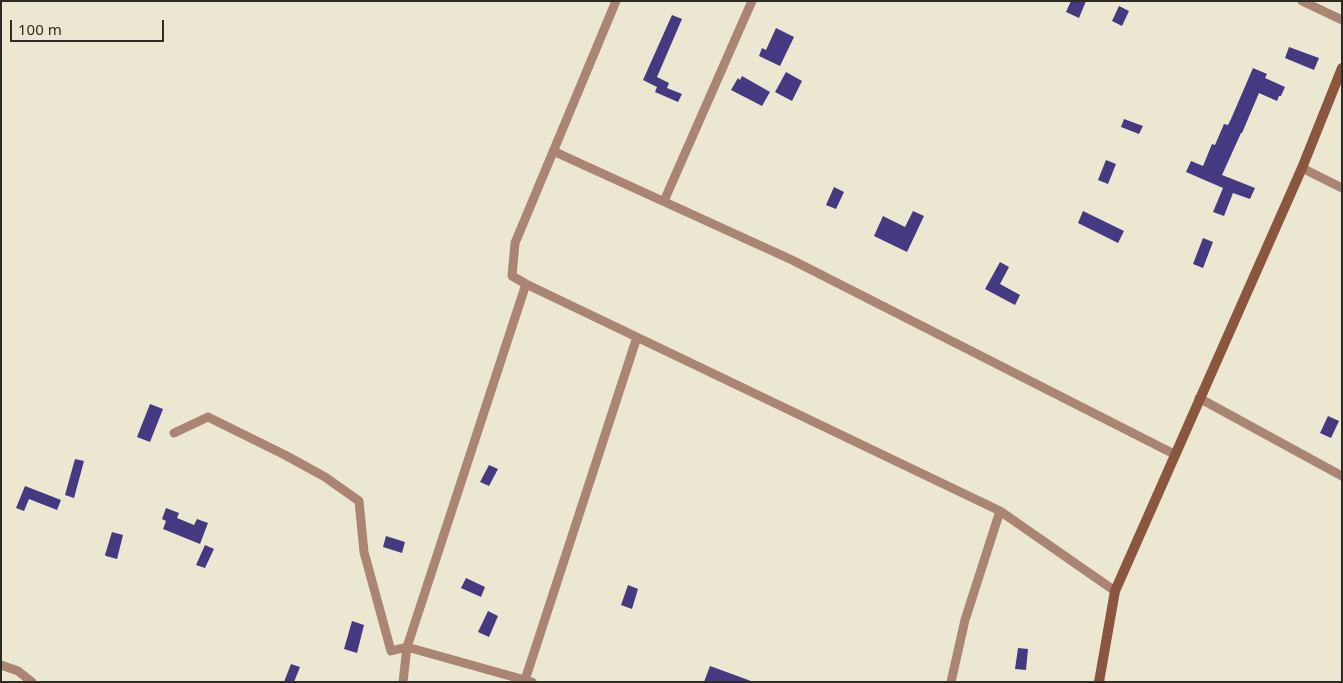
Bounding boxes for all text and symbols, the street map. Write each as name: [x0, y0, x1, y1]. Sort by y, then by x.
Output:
scale bar: [12, 10, 166, 42]
text: 100 m: [18, 19, 62, 39]

